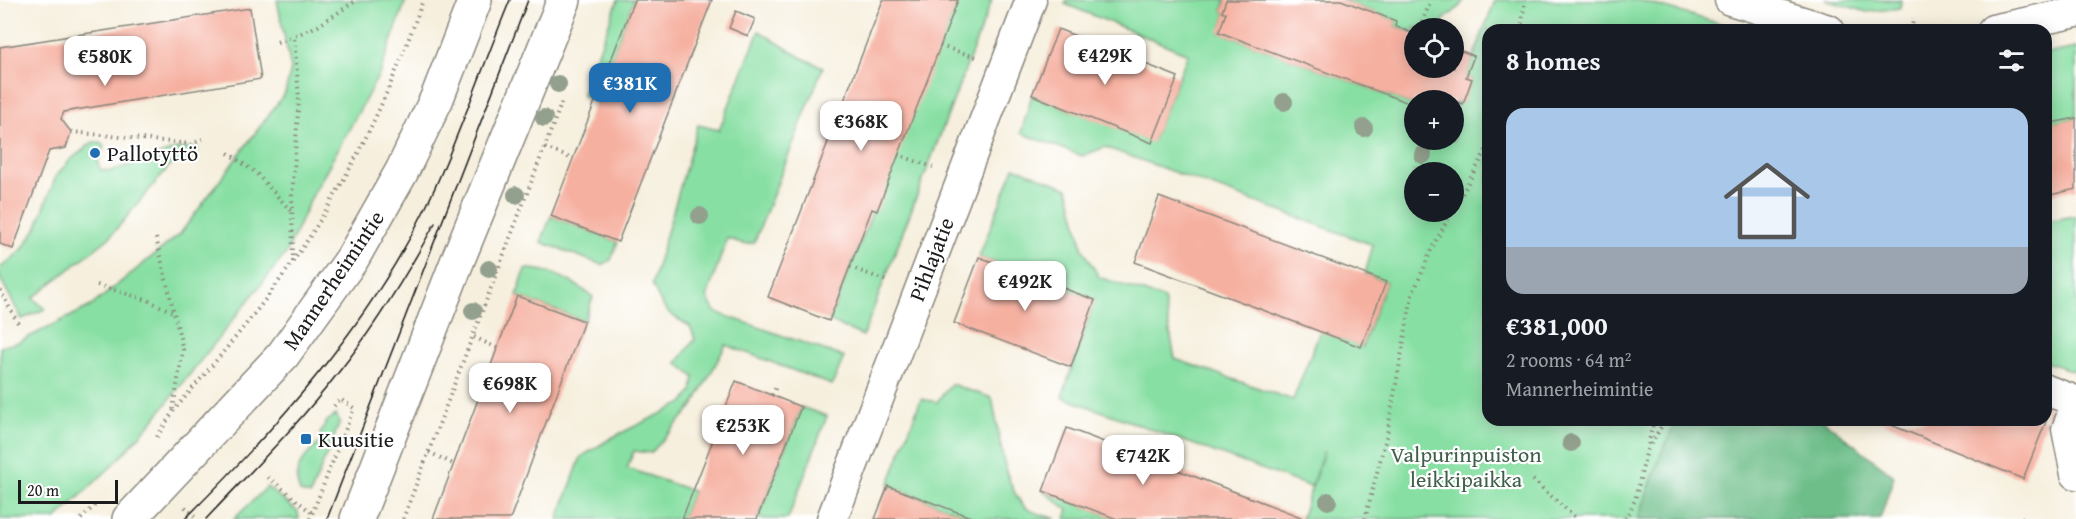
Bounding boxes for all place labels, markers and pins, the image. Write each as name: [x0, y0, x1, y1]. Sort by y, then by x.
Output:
pin: €429K: [1063, 35, 1147, 86]
pin: €580K: [63, 36, 147, 87]
pin: €381K: [588, 63, 672, 114]
pin: €368K: [819, 101, 903, 152]
place label: Pallotyttö: [107, 137, 198, 169]
marker: Pallotyttö: [88, 146, 102, 160]
pin: €492K: [983, 261, 1067, 312]
pin: €698K: [468, 363, 552, 414]
pin: €253K: [701, 405, 785, 456]
place label: Kuusitie: [318, 423, 394, 455]
marker: Kuusitie: [299, 432, 313, 446]
pin: €742K: [1101, 435, 1185, 486]

